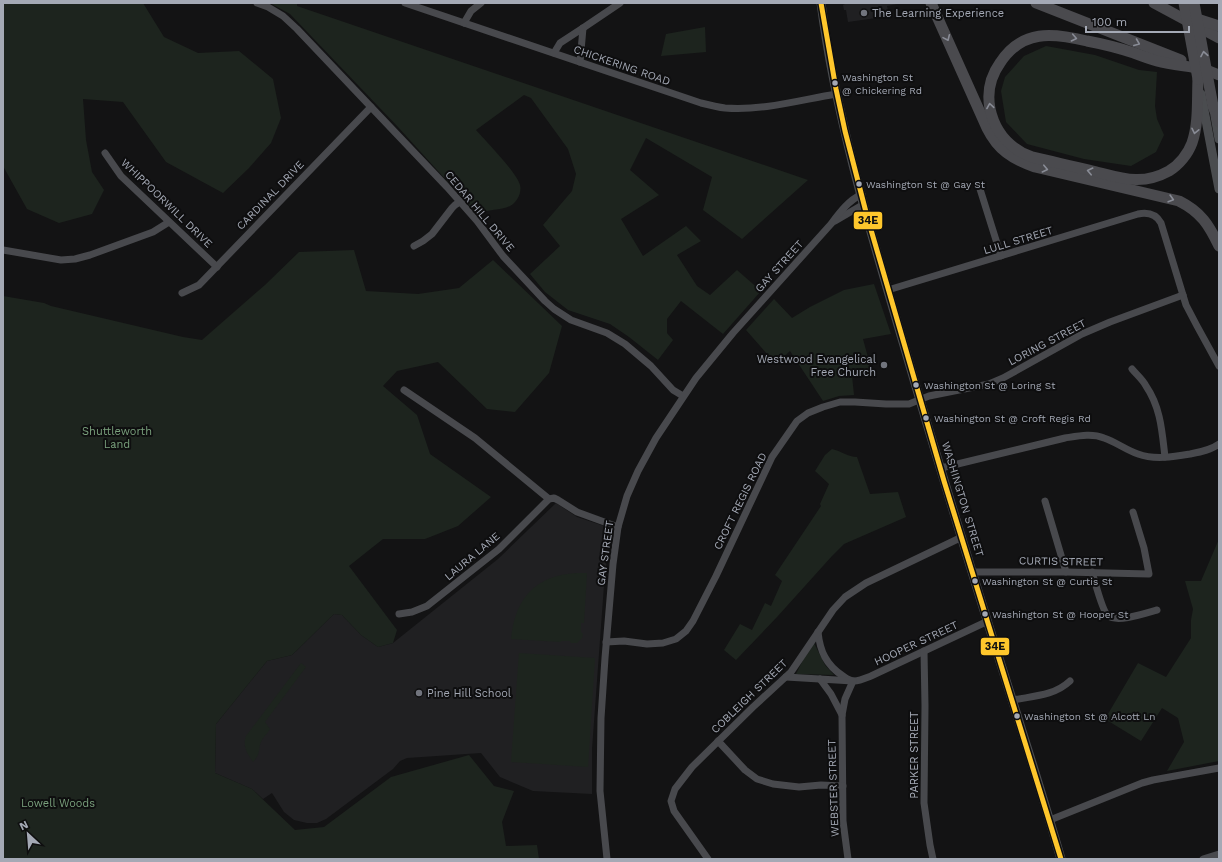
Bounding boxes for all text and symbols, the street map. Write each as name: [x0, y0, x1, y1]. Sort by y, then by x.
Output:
place label: The Learning Experience: [872, 7, 1004, 20]
marker: The Learning Experience: [859, 8, 869, 18]
scale bar: [1086, 8, 1189, 34]
text: 100 m: [1092, 15, 1127, 29]
one-way arrow: [942, 34, 950, 42]
one-way arrow: [1071, 34, 1078, 42]
one-way arrow: [1133, 38, 1141, 46]
street label: CHICKERING ROAD: [572, 43, 672, 88]
one-way arrow: [1200, 51, 1209, 57]
place label: Washington St @ Chickering Rd: [842, 72, 922, 96]
marker: Washington St @ Chickering Rd: [830, 78, 840, 88]
one-way arrow: [986, 103, 995, 109]
one-way arrow: [1191, 128, 1199, 135]
street label: WHIPPOORWILL DRIVE: [118, 156, 215, 250]
street label: CARDINAL DRIVE: [234, 158, 307, 233]
one-way arrow: [1041, 164, 1048, 173]
one-way arrow: [1087, 167, 1093, 175]
street label: CEDAR HILL DRIVE: [442, 168, 517, 254]
marker: Washington St @ Gay St: [854, 179, 864, 189]
place label: Washington St @ Gay St: [866, 179, 986, 190]
one-way arrow: [1168, 194, 1175, 203]
line badge: 34E: [853, 211, 883, 230]
text: 34E: [858, 214, 878, 227]
street label: LULL STREET: [982, 224, 1055, 257]
street label: GAY STREET: [753, 237, 806, 295]
street label: LORING STREET: [1006, 316, 1089, 368]
place label: Westwood Evangelical Free Church: [757, 353, 877, 379]
marker: Westwood Evangelical Free Church: [879, 360, 889, 370]
marker: Washington St @ Loring St: [911, 380, 921, 390]
place label: Washington St @ Loring St: [924, 380, 1056, 391]
marker: Washington St @ Croft Regis Rd: [921, 413, 931, 423]
place label: Washington St @ Croft Regis Rd: [934, 413, 1091, 424]
park label: Shuttleworth Land: [82, 425, 152, 451]
street label: WASHINGTON STREET: [939, 440, 986, 558]
street label: CROFT REGIS ROAD: [711, 450, 770, 552]
street label: GAY STREET: [595, 519, 617, 586]
street label: LAURA LANE: [442, 529, 503, 583]
street label: CURTIS STREET: [1019, 554, 1104, 569]
marker: Washington St @ Curtis St: [970, 576, 980, 586]
place label: Washington St @ Curtis St: [982, 576, 1113, 587]
marker: Washington St @ Hooper St: [980, 609, 990, 619]
place label: Washington St @ Hooper St: [992, 609, 1129, 620]
street label: HOOPER STREET: [872, 618, 960, 669]
line badge: 34E: [980, 637, 1010, 656]
text: 34E: [985, 640, 1005, 653]
street label: COBLEIGH STREET: [709, 656, 790, 736]
place label: Pine Hill School: [427, 687, 512, 700]
marker: Pine Hill School: [414, 688, 424, 698]
street label: PARKER STREET: [908, 711, 921, 799]
marker: Washington St @ Alcott Ln: [1012, 711, 1022, 721]
place label: Washington St @ Alcott Ln: [1024, 711, 1155, 722]
street label: WEBSTER STREET: [825, 739, 842, 837]
park label: Lowell Woods: [21, 797, 95, 810]
north arrow: [8, 814, 48, 854]
text: N: [17, 818, 30, 833]

